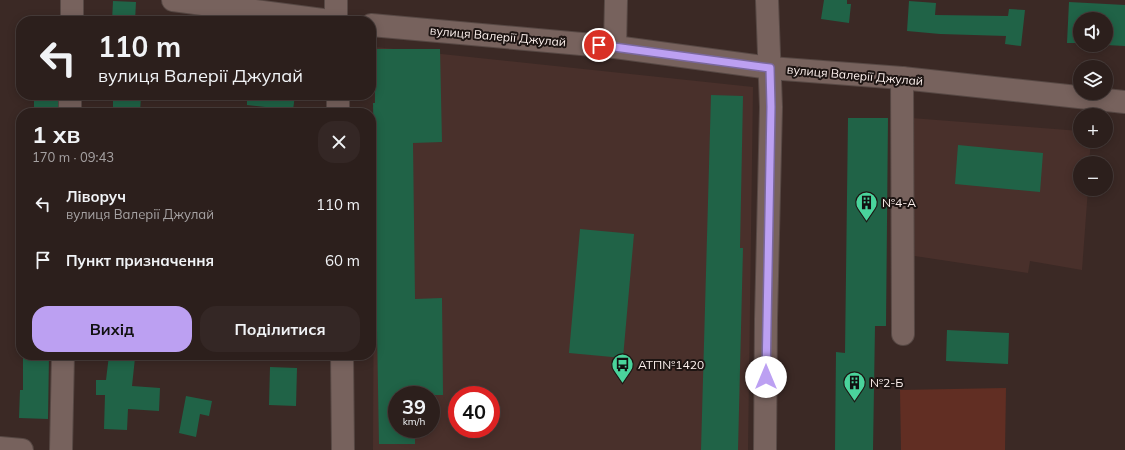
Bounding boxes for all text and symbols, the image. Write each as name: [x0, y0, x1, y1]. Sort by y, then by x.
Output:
map controls: [1073, 12, 1113, 196]
button: sound: [1073, 12, 1113, 52]
street label: вулиця Валерії Джулай: [429, 23, 567, 49]
pin: [582, 28, 616, 62]
text: 110 m: [98, 29, 181, 64]
icon: left: [32, 32, 84, 84]
icon: arrive: [588, 34, 610, 56]
button: layers: [1073, 60, 1113, 100]
street label: вулиця Валерії Джулай: [786, 62, 924, 88]
text: вулиця Валерії Джулай: [98, 64, 303, 87]
button: +: [1073, 108, 1113, 148]
text: 1 хв: [32, 119, 80, 149]
button: close: [318, 121, 360, 163]
text: 170 m · 09:43: [32, 149, 114, 165]
button: −: [1073, 156, 1113, 196]
text: Ліворуч: [66, 187, 126, 206]
building icon: №4-А: [854, 189, 880, 222]
icon: left: [32, 193, 54, 215]
text: 110 m: [316, 195, 360, 214]
place label: №4-А: [882, 195, 916, 210]
text: вулиця Валерії Джулай: [66, 206, 214, 222]
icon: arrive: [32, 249, 54, 271]
text: Пункт призначення: [66, 251, 214, 270]
text: 60 m: [325, 251, 360, 270]
button: Вихід: [32, 306, 192, 352]
button: Поділитися: [200, 306, 360, 352]
bus stop icon: АТП№1420: [609, 351, 635, 384]
position arrow: [745, 356, 787, 398]
place label: АТП№1420: [638, 357, 704, 372]
building icon: №2-Б: [842, 369, 868, 402]
place label: №2-Б: [870, 375, 904, 390]
speed limit sign: 40: [448, 386, 500, 438]
text: 39: [402, 394, 426, 419]
text: km/h: [403, 415, 425, 428]

